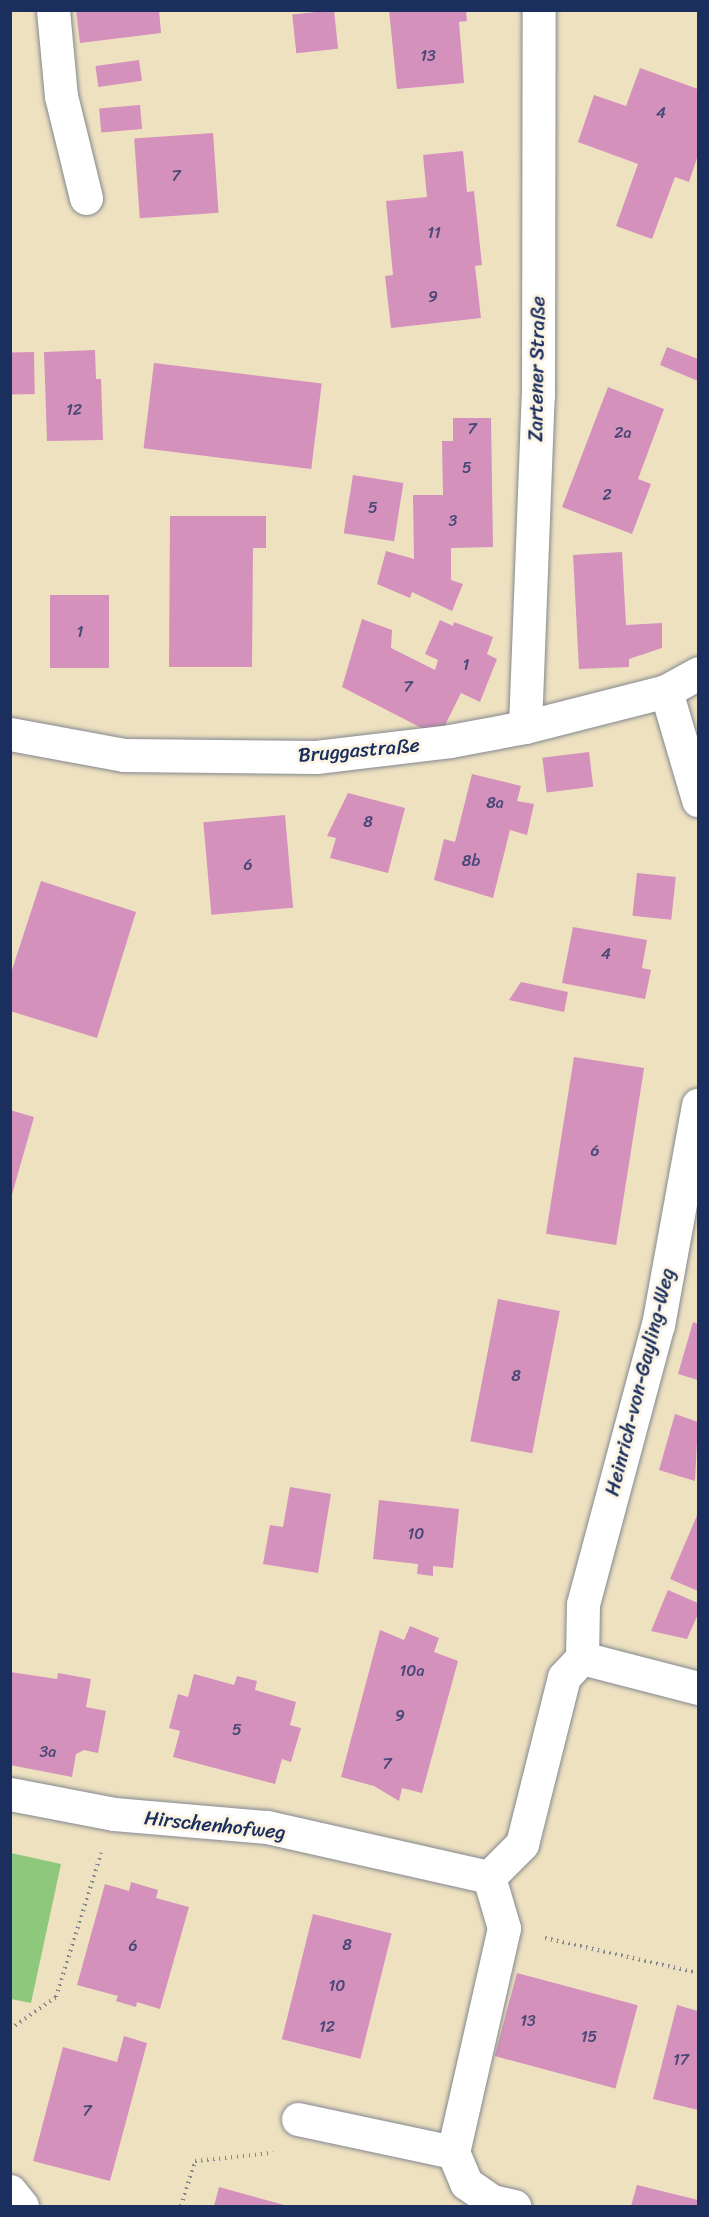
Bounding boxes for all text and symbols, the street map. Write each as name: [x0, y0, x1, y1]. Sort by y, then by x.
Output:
house number: 13: [420, 46, 436, 66]
house number: 4: [656, 103, 666, 123]
house number: 7: [171, 166, 181, 186]
house number: 11: [427, 223, 441, 243]
house number: 9: [428, 287, 438, 307]
street label: Zartener Straße: [524, 296, 550, 442]
house number: 12: [66, 400, 82, 420]
house number: 7: [467, 419, 477, 439]
house number: 2a: [614, 423, 632, 443]
house number: 5: [462, 458, 472, 478]
house number: 2: [602, 485, 612, 505]
house number: 5: [368, 498, 378, 518]
house number: 3: [449, 511, 457, 531]
house number: 1: [77, 622, 83, 642]
house number: 1: [463, 655, 469, 675]
house number: 7: [403, 677, 413, 697]
street label: Bruggastraße: [297, 733, 421, 767]
house number: 8a: [486, 793, 504, 813]
house number: 8: [363, 812, 373, 832]
house number: 8b: [462, 851, 480, 871]
house number: 6: [243, 855, 253, 875]
house number: 4: [601, 944, 611, 964]
house number: 6: [590, 1141, 600, 1161]
street label: Heinrich-von-Gayling-Weg: [600, 1266, 680, 1498]
house number: 8: [511, 1366, 521, 1386]
house number: 10: [408, 1524, 424, 1544]
house number: 10a: [399, 1661, 425, 1681]
house number: 9: [395, 1706, 405, 1726]
house number: 5: [232, 1720, 242, 1740]
house number: 3a: [40, 1742, 56, 1762]
house number: 7: [382, 1754, 392, 1774]
street label: Hirschenhofweg: [143, 1806, 287, 1844]
house number: 8: [342, 1935, 352, 1955]
house number: 6: [128, 1936, 138, 1956]
house number: 10: [329, 1976, 345, 1996]
house number: 13: [520, 2011, 536, 2031]
house number: 12: [319, 2017, 335, 2037]
house number: 15: [581, 2027, 597, 2047]
house number: 17: [673, 2050, 689, 2070]
house number: 7: [82, 2101, 92, 2121]

